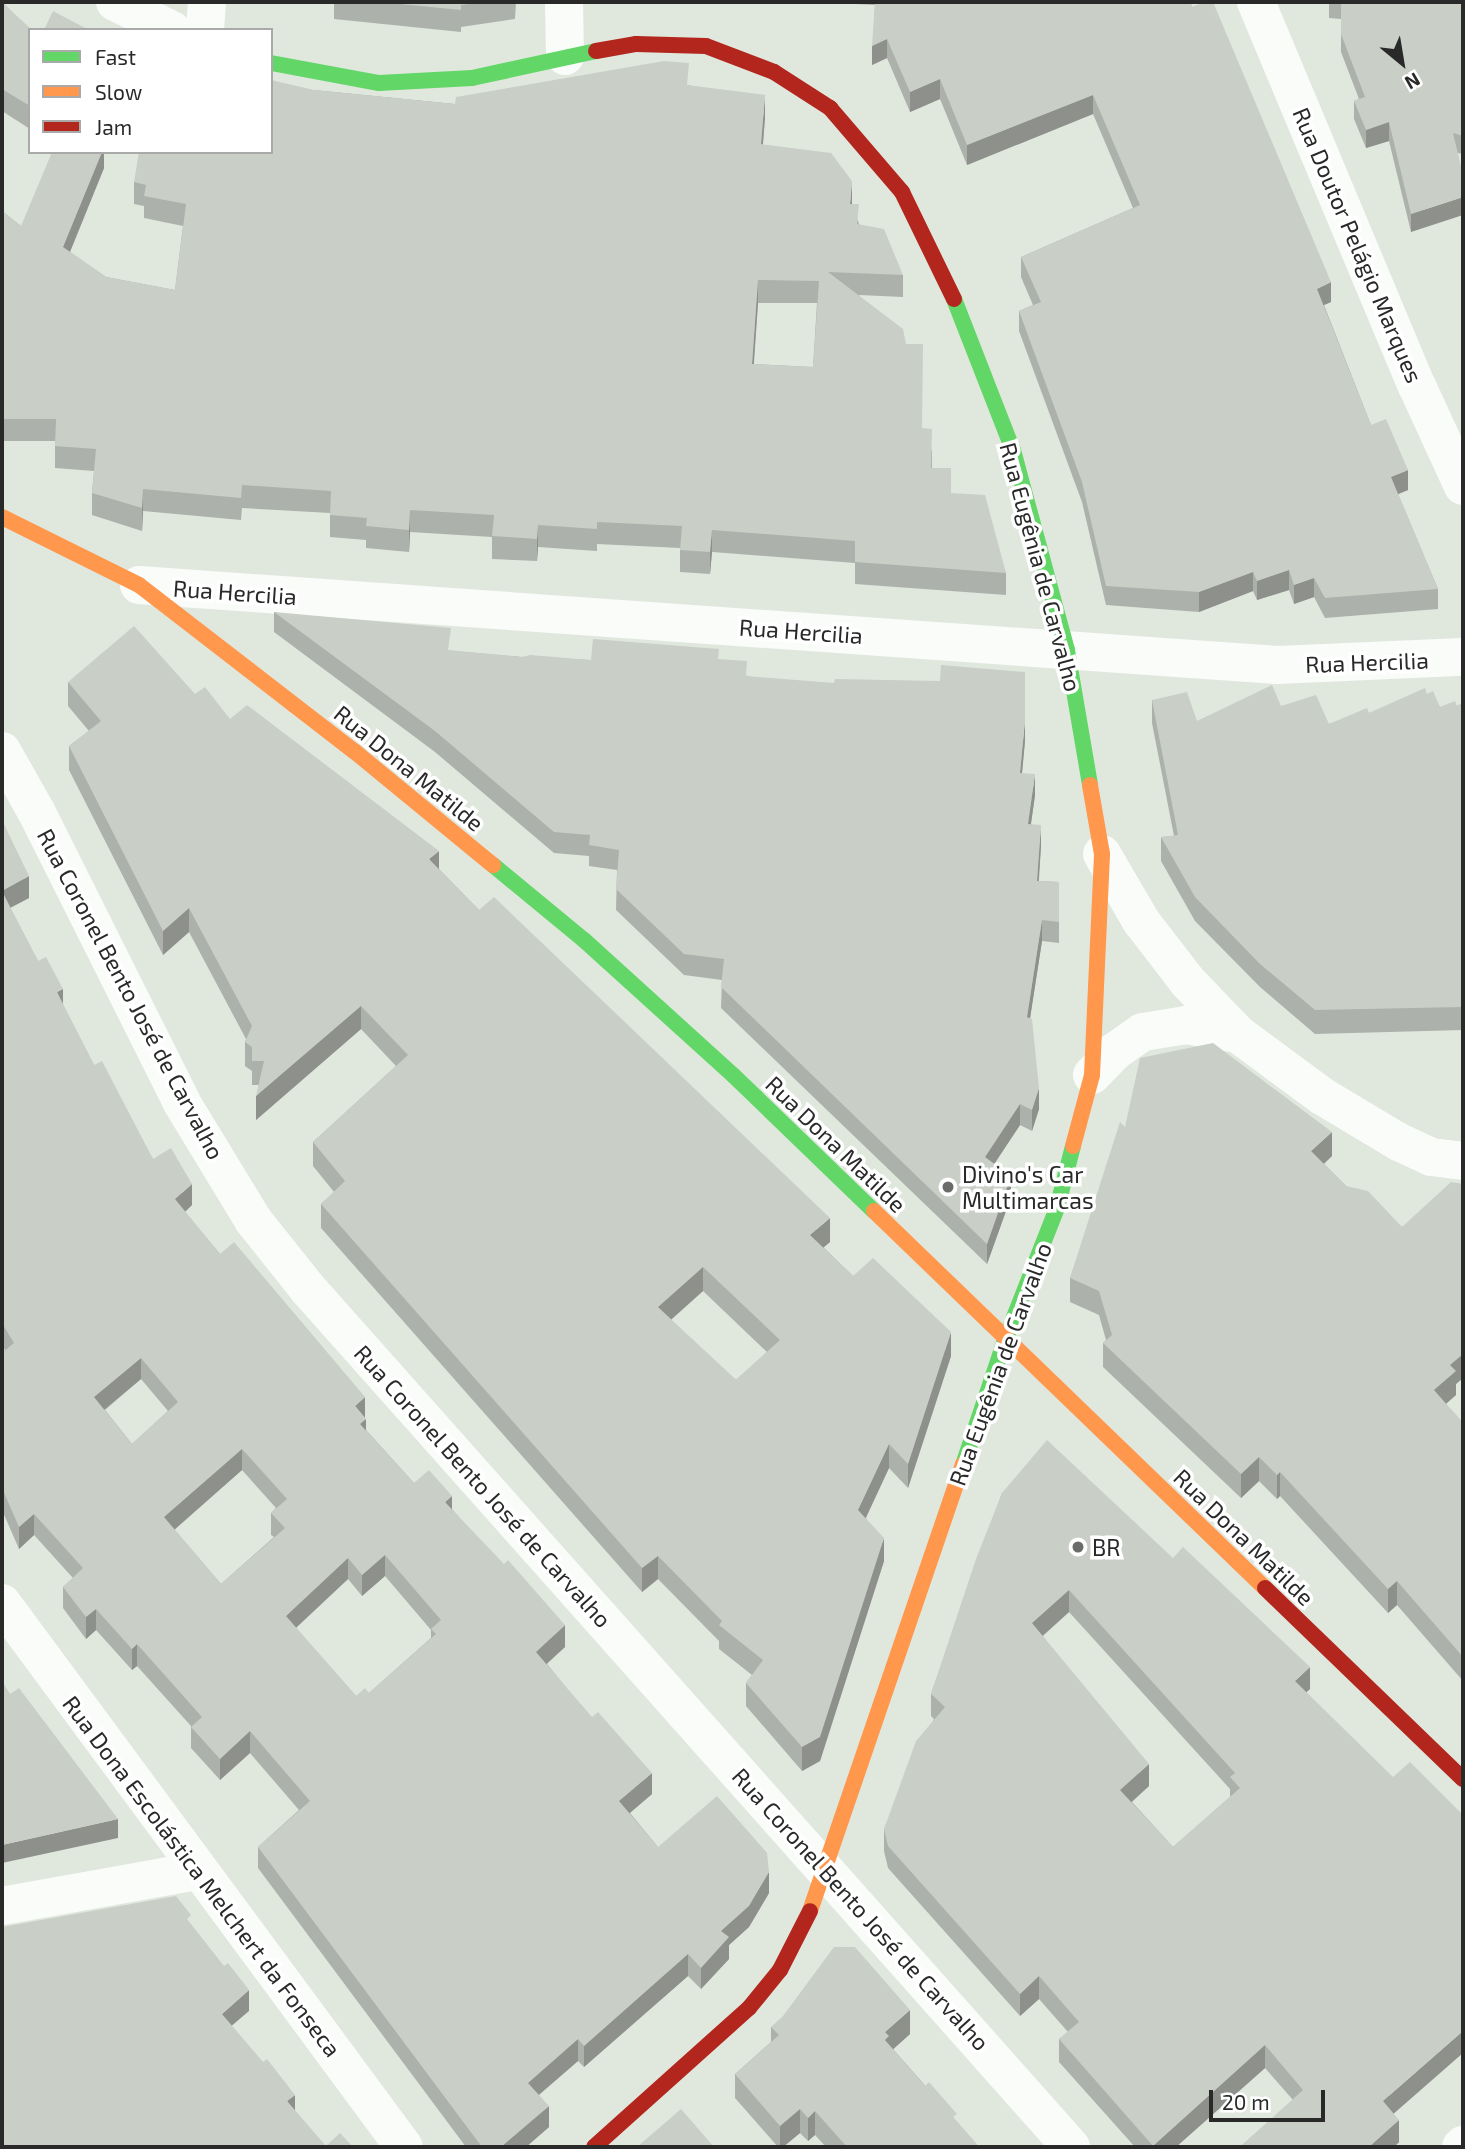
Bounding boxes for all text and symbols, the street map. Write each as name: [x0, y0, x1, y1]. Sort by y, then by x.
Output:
legend: [28, 28, 273, 154]
north arrow: [1367, 28, 1437, 98]
text: Fast: [95, 44, 136, 69]
text: N: [1401, 68, 1424, 95]
text: Slow: [95, 79, 142, 104]
street label: Rua Doutor Pelágio Marques: [1287, 103, 1429, 387]
text: Jam: [95, 114, 132, 139]
street label: Rua Eugênia de Carvalho: [994, 440, 1088, 694]
street label: Rua Hercilia: [172, 574, 298, 610]
street label: Rua Hercilia: [738, 613, 864, 649]
street label: Rua Hercilia: [1305, 646, 1429, 678]
street label: Rua Dona Matilde: [329, 699, 489, 837]
street label: Rua Coronel Bento José de Carvalho: [32, 824, 230, 1164]
street label: Rua Dona Matilde: [760, 1070, 912, 1218]
place label: Divino's Car Multimarcas: [962, 1160, 1094, 1214]
marker: Divino's Car Multimarcas: [940, 1179, 956, 1195]
street label: Rua Eugênia de Carvalho: [943, 1239, 1057, 1489]
street label: Rua Coronel Bento José de Carvalho: [348, 1339, 618, 1633]
street label: Rua Dona Matilde: [1168, 1463, 1320, 1611]
place label: BR: [1092, 1533, 1120, 1561]
marker: BR: [1070, 1539, 1086, 1555]
street label: Rua Dona Escolástica Melchert da Fonseca: [57, 1690, 347, 2062]
street label: Rua Coronel Bento José de Carvalho: [726, 1762, 996, 2056]
scale bar: [1213, 2076, 1328, 2120]
text: 20 m: [1222, 2089, 1270, 2114]

